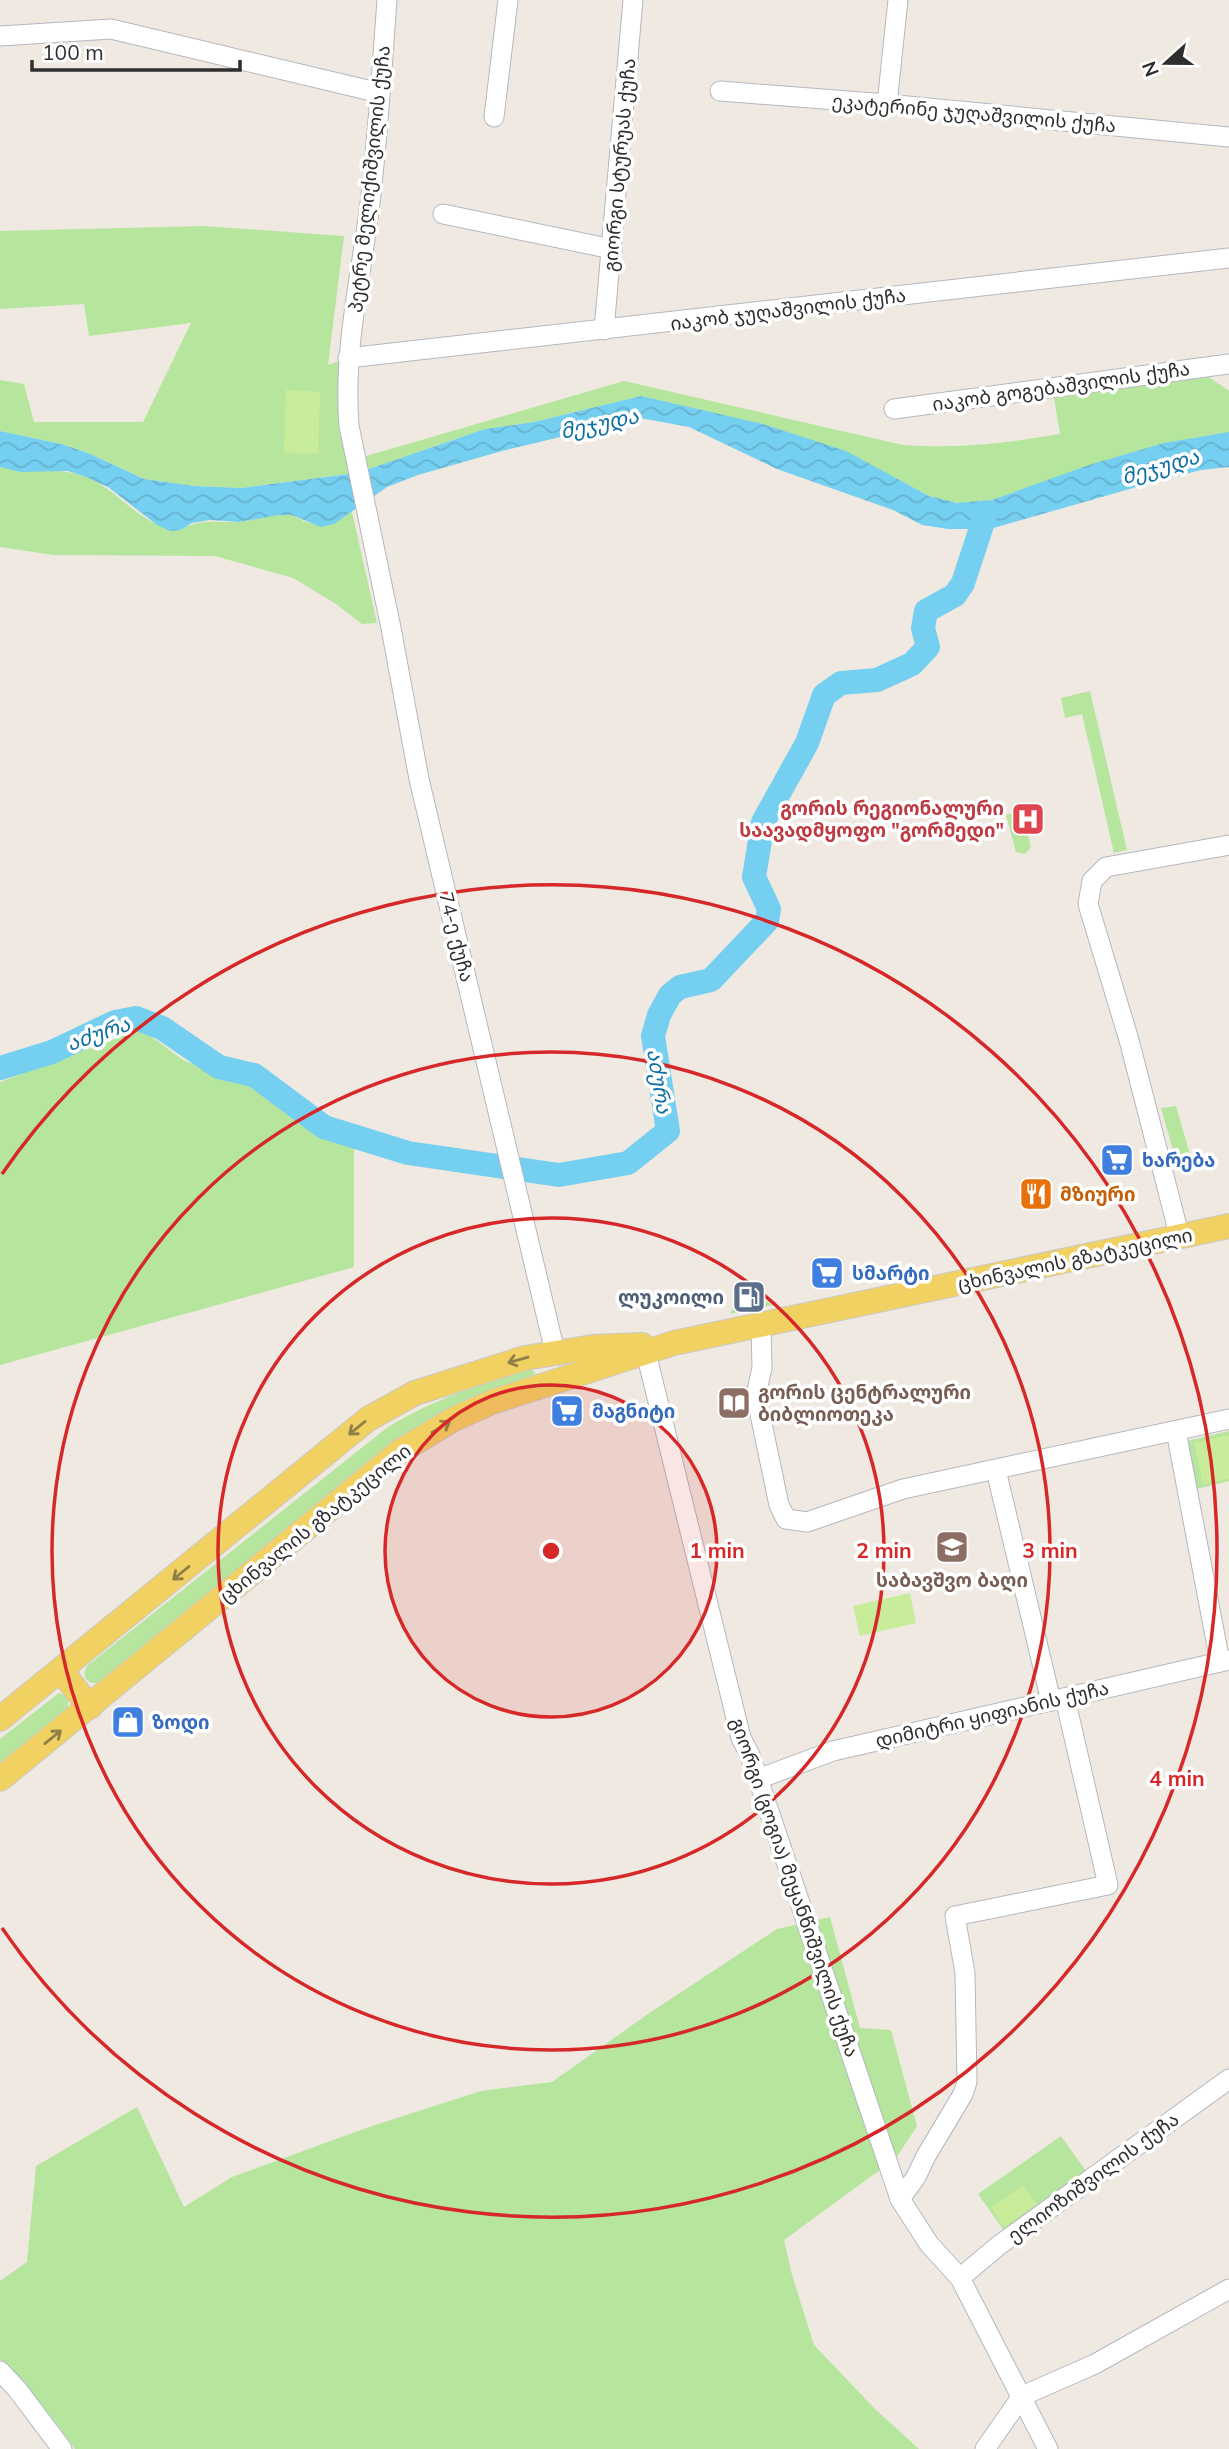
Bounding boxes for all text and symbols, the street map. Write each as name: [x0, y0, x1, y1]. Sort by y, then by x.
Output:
scale bar: [32, 28, 240, 72]
north arrow: [1131, 28, 1201, 98]
text: 100 m: [42, 39, 104, 65]
street label: პეტრე მელიქიშვილის ქუჩა: [343, 44, 396, 314]
street label: გიორგი სტურუას ქუჩა: [598, 57, 640, 273]
text: N: [1136, 58, 1164, 80]
street label: ეკატერინე ჯუღაშვილის ქუჩა: [831, 89, 1117, 138]
street label: იაკობ ჯუღაშვილის ქუჩა: [669, 283, 907, 336]
street label: იაკობ გოგებაშვილის ქუჩა: [931, 356, 1191, 417]
water label: მეჯუდა: [558, 402, 641, 445]
water label: მეჯუდა: [1118, 442, 1202, 490]
place label: გორის რეგიონალური საავადმყოფო "გორმედი": [739, 796, 1004, 843]
hospital icon: გორის რეგიონალური საავადმყოფო "გორმედი": [1009, 800, 1047, 838]
street label: 74-ე ქუჩა: [434, 890, 480, 984]
water label: აძურა: [63, 1010, 134, 1057]
water label: აძურა: [641, 1047, 678, 1116]
supermarket icon: ხარება: [1098, 1141, 1136, 1179]
place label: ხარება: [1142, 1148, 1215, 1172]
restaurant icon: მზიური: [1017, 1175, 1055, 1213]
place label: მზიური: [1060, 1182, 1135, 1206]
street label: ცხინვალის გზატკეცილი: [955, 1222, 1195, 1297]
supermarket icon: სმარტი: [808, 1254, 846, 1292]
place label: სმარტი: [852, 1261, 930, 1285]
fuel station icon: ლუკოილი: [730, 1278, 768, 1316]
place label: ლუკოილი: [618, 1285, 724, 1309]
one-way arrow: [508, 1354, 530, 1367]
place label: გორის ცენტრალური ბიბლიოთეკა: [758, 1380, 971, 1426]
library icon: გორის ცენტრალური ბიბლიოთეკა: [715, 1384, 753, 1422]
supermarket icon: მაგნიტი: [548, 1392, 586, 1430]
place label: მაგნიტი: [592, 1399, 675, 1423]
one-way arrow: [430, 1419, 450, 1433]
one-way arrow: [349, 1421, 367, 1436]
street label: ცხინვალის გზატკეცილი: [214, 1438, 416, 1608]
school or university icon: საბავშვო ბაღი: [933, 1528, 971, 1566]
text: 1 min: [689, 1537, 745, 1563]
text: 2 min: [856, 1537, 912, 1563]
text: 3 min: [1022, 1537, 1078, 1563]
centre of rings: [539, 1539, 563, 1563]
one-way arrow: [173, 1565, 191, 1580]
place label: საბავშვო ბაღი: [876, 1568, 1028, 1593]
street label: დიმიტრი ყიფიანის ქუჩა: [873, 1675, 1111, 1754]
shop icon: ზოდი: [109, 1703, 147, 1741]
place label: ზოდი: [152, 1710, 210, 1735]
street label: გიორგი (გოგია) მეყანწიშვილის ქუჩა: [724, 1714, 865, 2060]
one-way arrow: [44, 1729, 62, 1744]
text: 4 min: [1149, 1765, 1205, 1791]
street label: ელიოზიშვილის ქუჩა: [1003, 2107, 1184, 2248]

